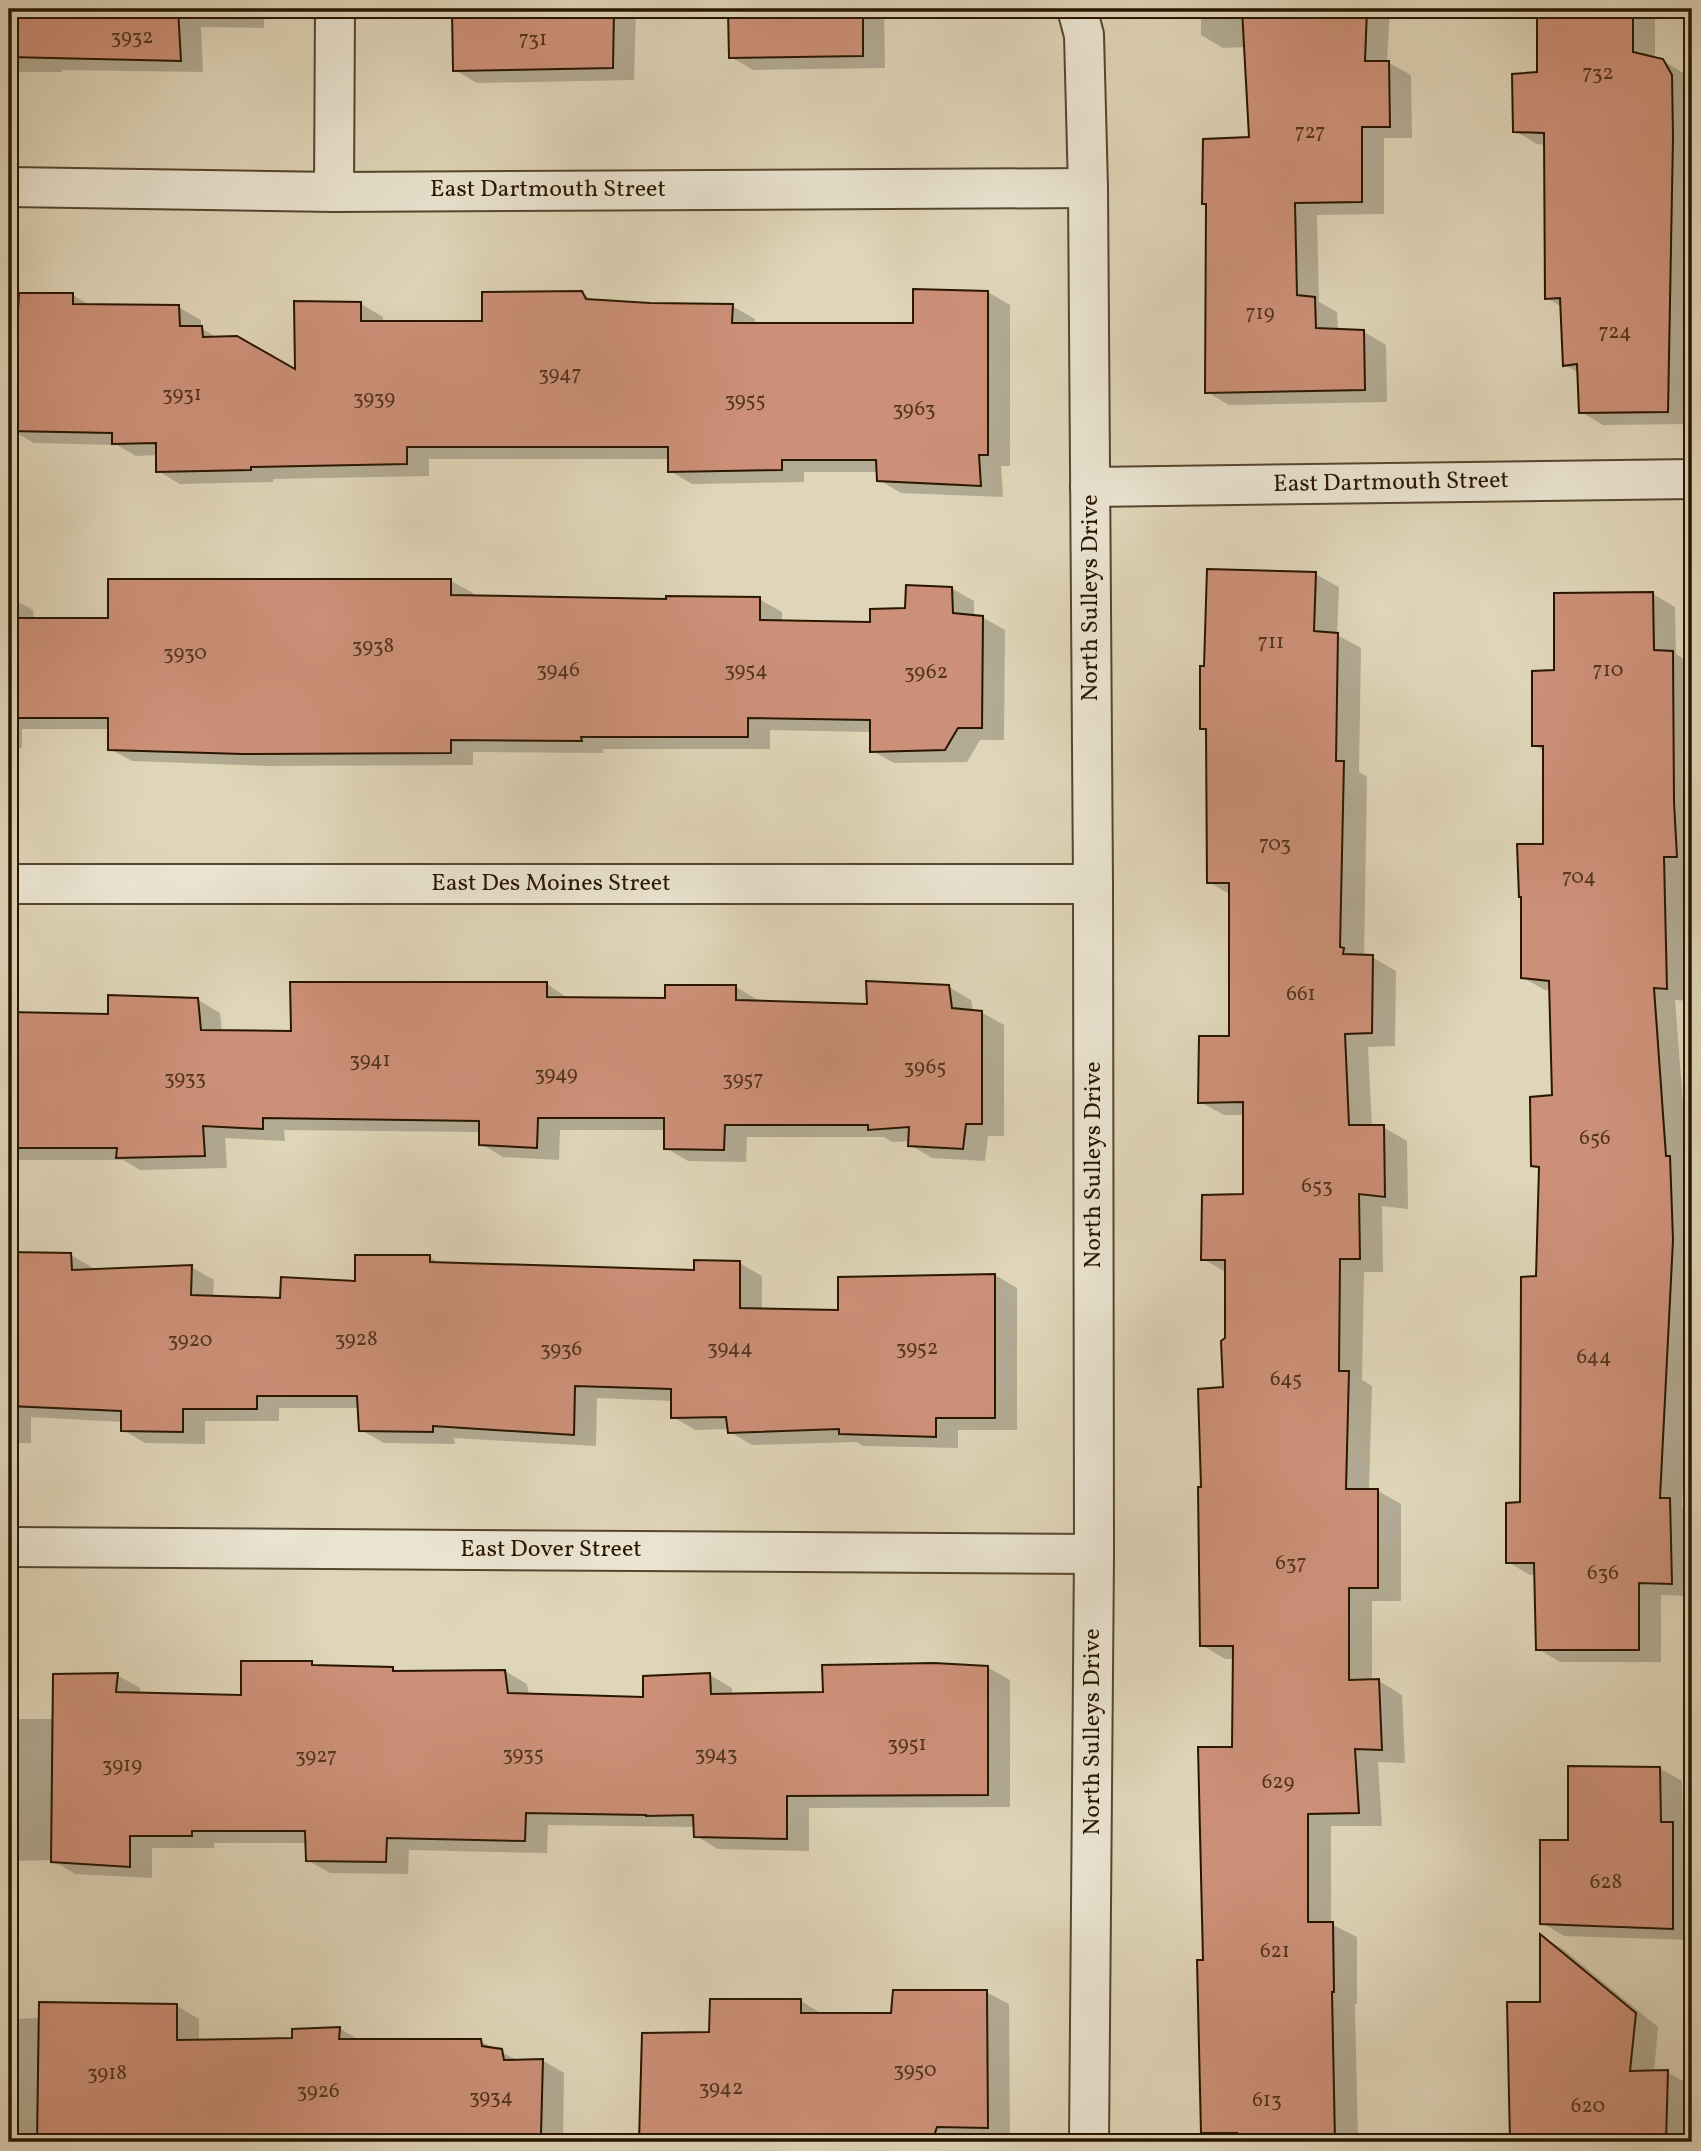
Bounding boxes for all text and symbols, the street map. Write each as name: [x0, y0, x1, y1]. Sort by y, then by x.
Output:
house number: 3932: [111, 23, 153, 52]
house number: 731: [519, 25, 547, 54]
house number: 732: [1582, 59, 1614, 88]
house number: 727: [1295, 118, 1325, 147]
street label: East Dartmouth Street: [430, 173, 666, 207]
house number: 719: [1245, 299, 1275, 328]
house number: 724: [1599, 318, 1631, 347]
house number: 3947: [538, 360, 582, 389]
house number: 3931: [162, 380, 202, 409]
house number: 3939: [353, 384, 395, 413]
house number: 3955: [724, 386, 766, 415]
house number: 3963: [892, 395, 936, 424]
street label: East Dartmouth Street: [1273, 464, 1509, 502]
street label: North Sulleys Drive: [1074, 494, 1108, 702]
house number: 711: [1258, 628, 1284, 657]
house number: 3938: [352, 632, 394, 661]
house number: 3930: [163, 639, 207, 668]
house number: 3946: [536, 656, 580, 685]
house number: 3954: [724, 656, 768, 685]
house number: 710: [1593, 656, 1623, 685]
house number: 3962: [904, 658, 948, 687]
house number: 703: [1259, 830, 1291, 859]
house number: 704: [1562, 863, 1596, 892]
street label: East Des Moines Street: [431, 867, 671, 901]
house number: 661: [1286, 980, 1316, 1009]
house number: 3941: [349, 1046, 391, 1075]
house number: 3965: [904, 1053, 946, 1082]
house number: 3949: [534, 1060, 578, 1089]
street label: North Sulleys Drive: [1077, 1061, 1111, 1269]
house number: 3933: [164, 1064, 206, 1093]
house number: 3957: [722, 1065, 764, 1094]
house number: 656: [1579, 1124, 1611, 1153]
house number: 653: [1301, 1172, 1333, 1201]
house number: 3928: [334, 1325, 378, 1354]
house number: 3920: [168, 1326, 212, 1355]
house number: 3944: [707, 1334, 753, 1363]
house number: 3952: [896, 1334, 938, 1363]
house number: 3936: [540, 1335, 582, 1364]
house number: 644: [1576, 1343, 1612, 1372]
house number: 645: [1270, 1365, 1302, 1394]
street label: East Dover Street: [460, 1533, 642, 1567]
house number: 637: [1275, 1549, 1307, 1578]
house number: 636: [1587, 1559, 1619, 1588]
street label: North Sulleys Drive: [1076, 1628, 1110, 1836]
house number: 3951: [887, 1730, 927, 1759]
house number: 3935: [502, 1740, 544, 1769]
house number: 3943: [694, 1740, 738, 1769]
house number: 3927: [295, 1742, 337, 1771]
house number: 3919: [102, 1751, 142, 1780]
house number: 629: [1262, 1768, 1294, 1797]
house number: 628: [1590, 1868, 1622, 1897]
house number: 621: [1260, 1937, 1290, 1966]
house number: 3950: [893, 2056, 937, 2085]
house number: 3918: [87, 2059, 127, 2088]
house number: 3942: [699, 2074, 743, 2103]
house number: 3926: [296, 2077, 340, 2106]
house number: 3934: [469, 2083, 513, 2112]
house number: 613: [1252, 2086, 1282, 2115]
house number: 620: [1571, 2092, 1605, 2121]

